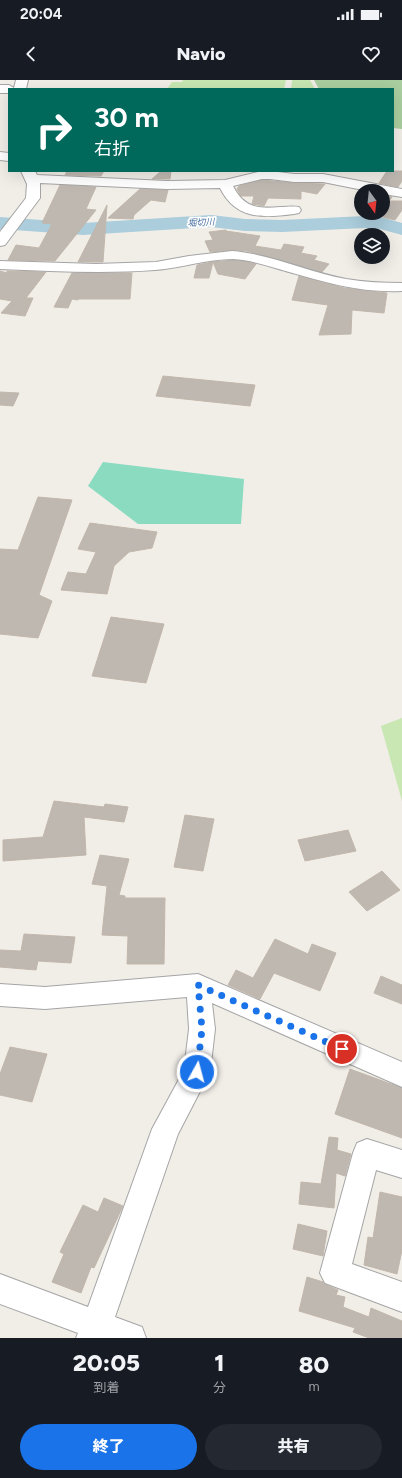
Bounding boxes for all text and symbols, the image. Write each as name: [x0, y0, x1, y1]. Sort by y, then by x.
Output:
text: 20:04: [20, 5, 62, 23]
icon: back: [20, 43, 42, 65]
text: Navio: [176, 43, 226, 65]
icon: heart: [360, 43, 382, 65]
text: 30 m: [94, 100, 159, 134]
icon: right: [28, 104, 80, 156]
text: 右折: [94, 138, 130, 160]
north arrow: [354, 184, 390, 220]
map controls: [354, 184, 390, 264]
water label: 堀切川: [187, 216, 216, 228]
button: layers: [354, 228, 390, 264]
pin: [325, 1032, 359, 1066]
icon: arrive: [331, 1038, 353, 1060]
position arrow: [176, 1051, 218, 1093]
text: 20:05: [73, 1348, 140, 1377]
text: 1: [214, 1348, 225, 1377]
text: 80: [299, 1350, 329, 1379]
text: m: [308, 1379, 319, 1394]
text: 到着: [93, 1380, 119, 1395]
text: 分: [213, 1380, 226, 1395]
button: 終了: [20, 1424, 197, 1470]
button: 共有: [205, 1424, 382, 1470]

